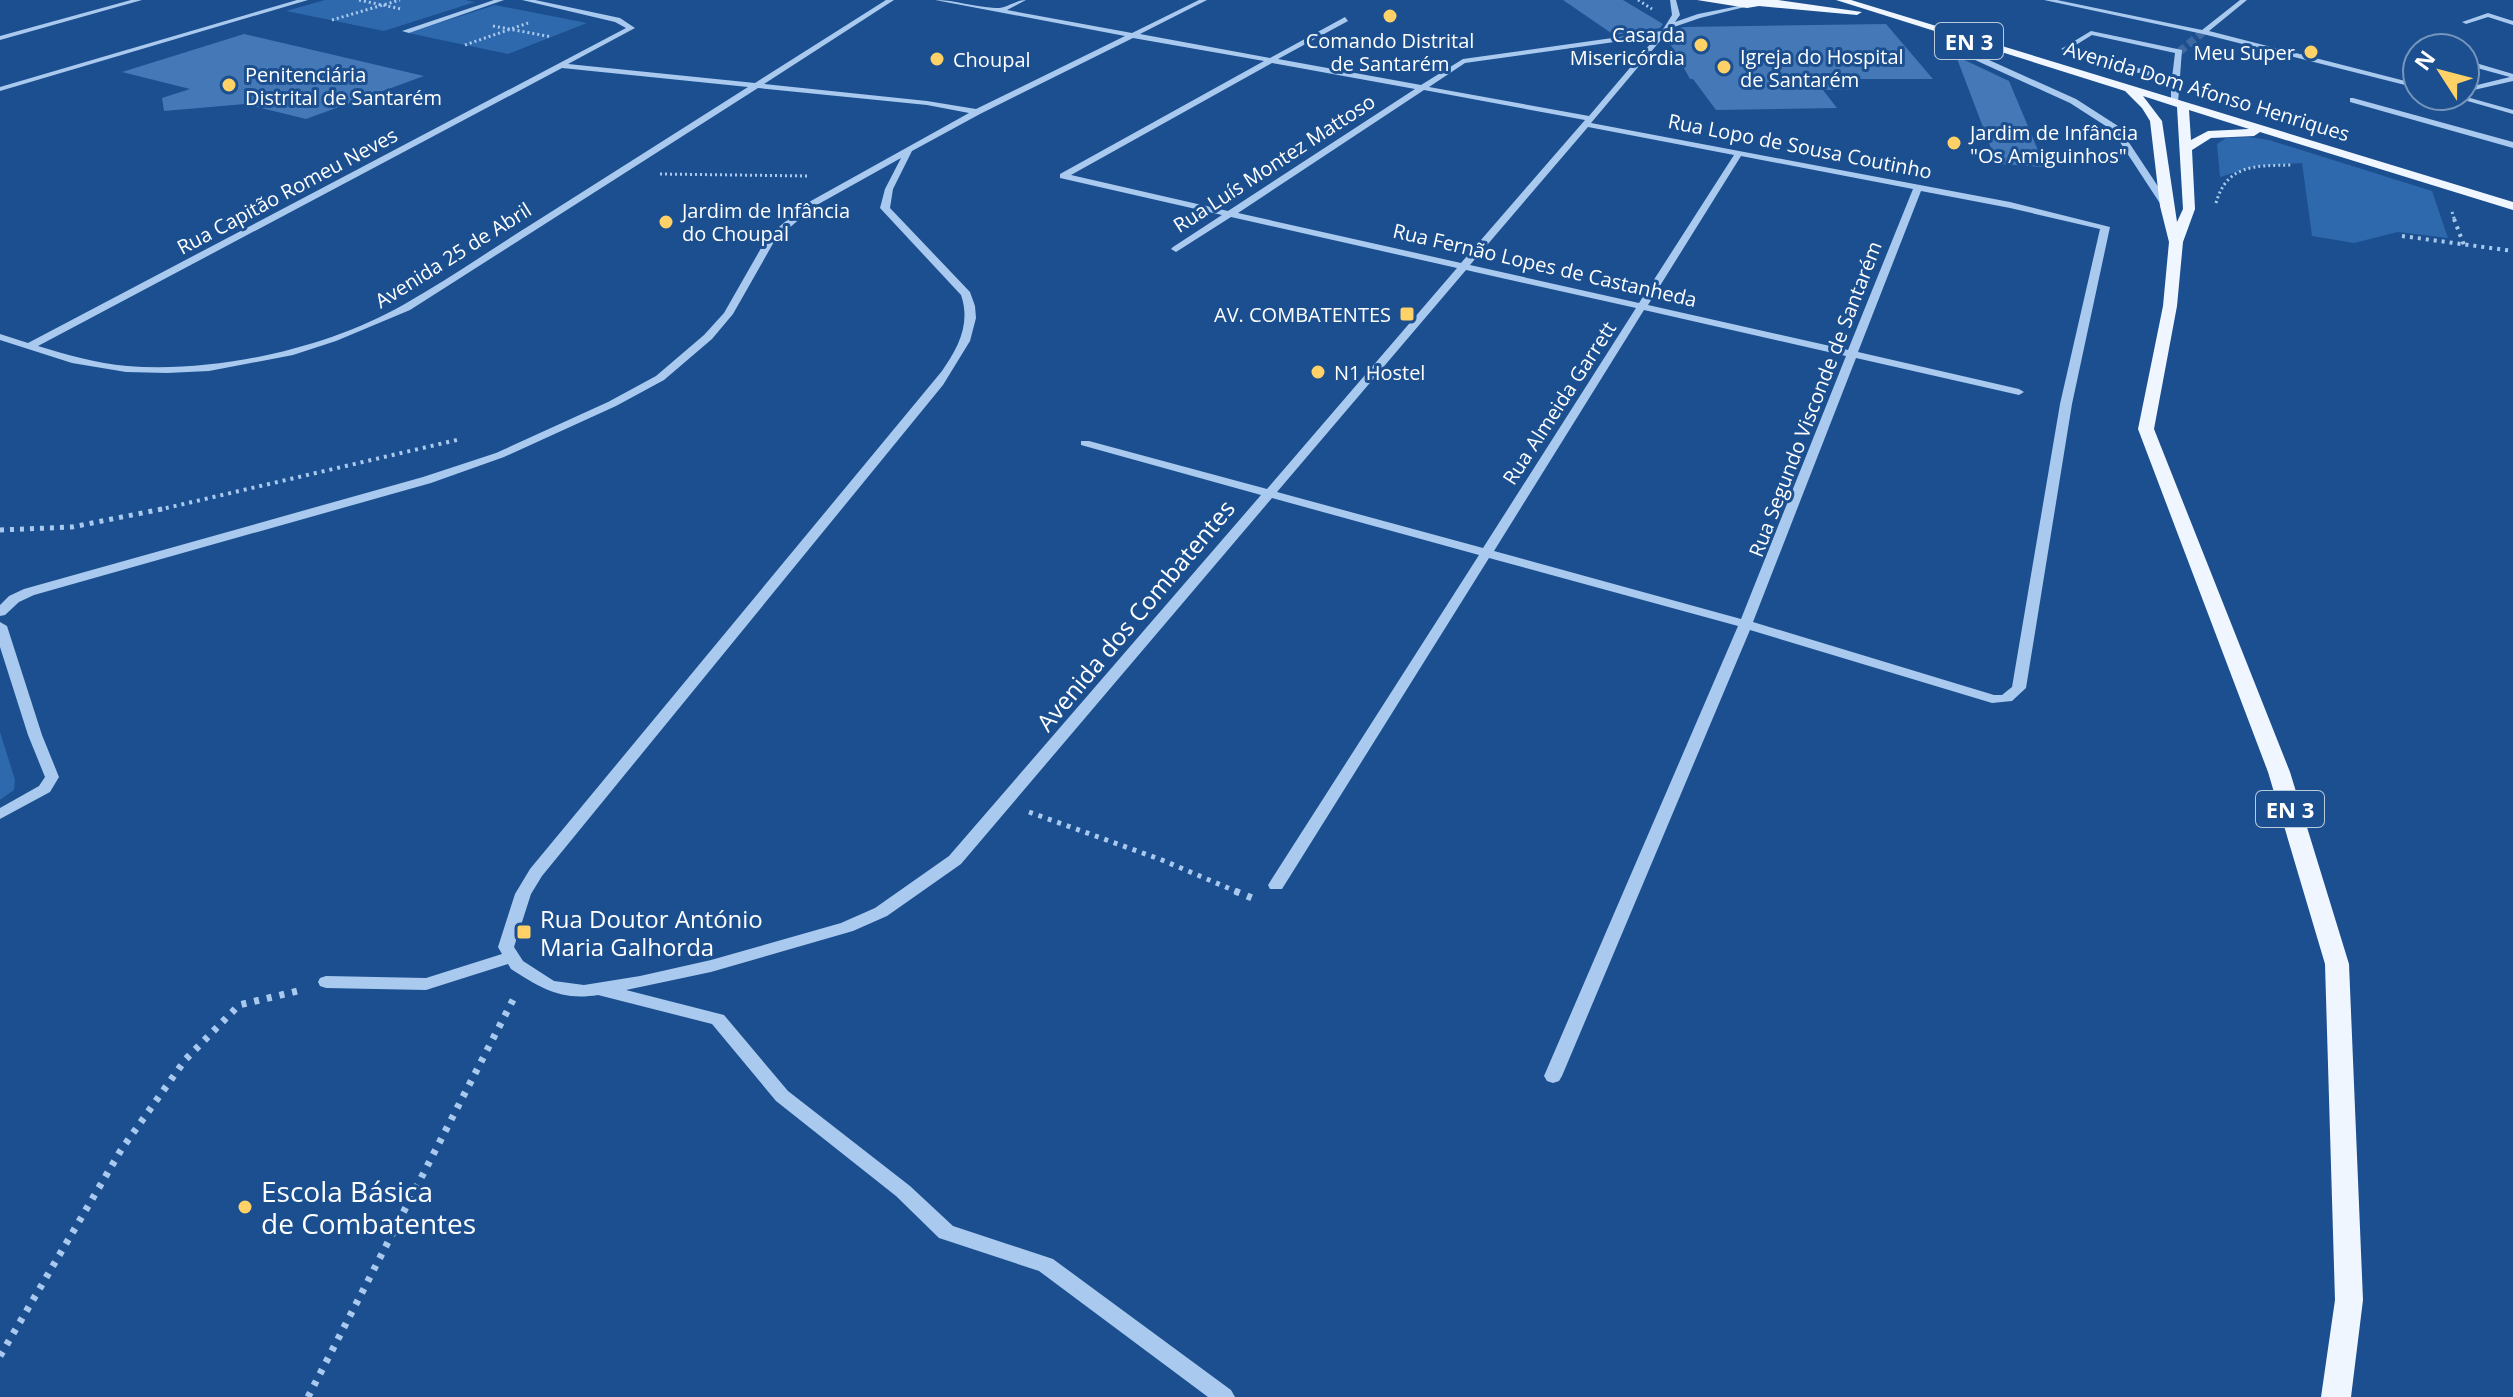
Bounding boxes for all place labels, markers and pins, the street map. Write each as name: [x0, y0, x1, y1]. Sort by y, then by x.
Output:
marker: Comando Distrital de Santarém: [1381, 7, 1399, 25]
place label: Casa da Misericórdia: [1570, 21, 1685, 71]
place label: Comando Distrital de Santarém: [1306, 27, 1474, 77]
marker: Casa da Misericórdia: [1692, 36, 1710, 54]
place label: Meu Super: [2193, 39, 2295, 66]
place label: Igreja do Hospital de Santarém: [1740, 43, 1904, 93]
marker: Meu Super: [2302, 43, 2320, 61]
place label: Choupal: [953, 46, 1031, 73]
marker: Choupal: [928, 50, 946, 68]
marker: Igreja do Hospital de Santarém: [1715, 58, 1733, 76]
place label: Penitenciária Distrital de Santarém: [245, 61, 442, 111]
marker: Penitenciária Distrital de Santarém: [220, 76, 238, 94]
place label: Jardim de Infância "Os Amiguinhos": [1968, 119, 2138, 169]
marker: Jardim de Infância "Os Amiguinhos": [1945, 134, 1963, 152]
place label: Jardim de Infância do Choupal: [680, 197, 850, 247]
marker: Jardim de Infância do Choupal: [657, 213, 675, 231]
place label: AV. COMBATENTES: [1214, 301, 1391, 328]
marker: AV. COMBATENTES: [1398, 305, 1416, 323]
place label: N1 Hostel: [1334, 359, 1425, 386]
marker: N1 Hostel: [1309, 363, 1327, 381]
place label: Rua Doutor António Maria Galhorda: [540, 902, 763, 963]
marker: Rua Doutor António Maria Galhorda: [515, 923, 533, 941]
place label: Escola Básica de Combatentes: [261, 1172, 476, 1242]
marker: Escola Básica de Combatentes: [236, 1198, 254, 1216]

